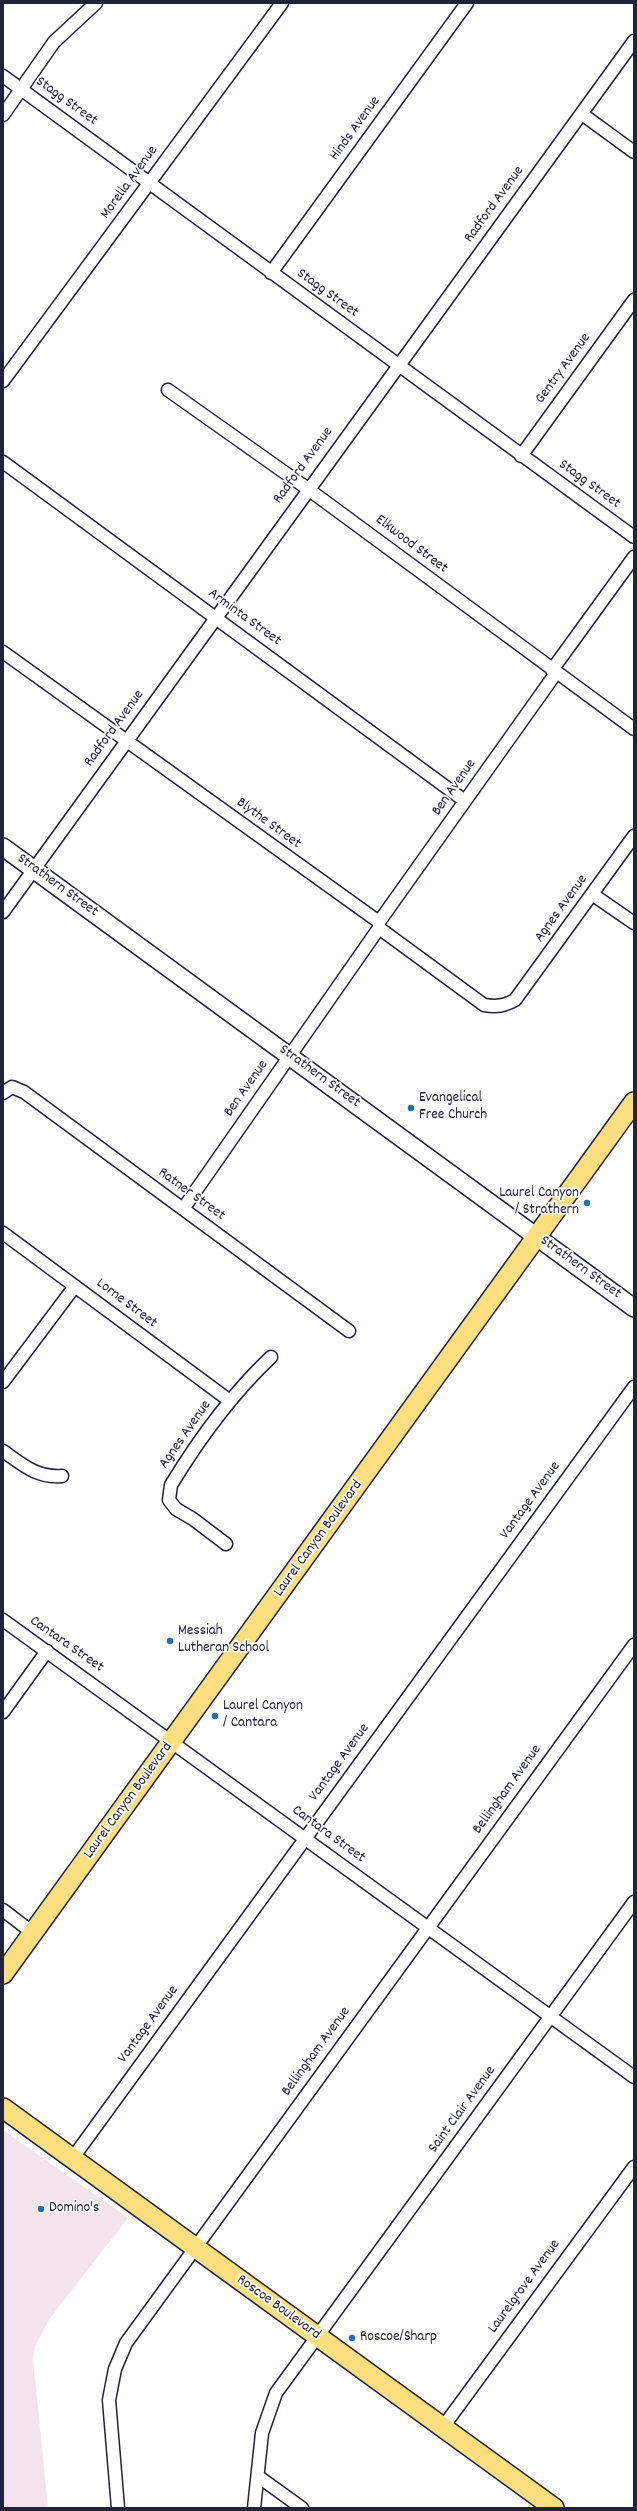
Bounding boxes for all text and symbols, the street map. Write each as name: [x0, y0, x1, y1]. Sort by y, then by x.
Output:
street label: Stagg Street: [32, 73, 100, 131]
street label: Hinds Avenue: [327, 93, 385, 165]
street label: Morella Avenue: [97, 143, 163, 223]
street label: Radford Avenue: [461, 163, 529, 247]
street label: Stagg Street: [293, 265, 361, 323]
street label: Gentry Avenue: [532, 330, 596, 408]
street label: Radford Avenue: [270, 424, 338, 508]
street label: Stagg Street: [555, 456, 623, 514]
street label: Elkwood Street: [371, 512, 451, 578]
street label: Arminta Street: [204, 585, 284, 651]
street label: Radford Avenue: [81, 687, 149, 771]
street label: Ben Avenue: [429, 756, 481, 820]
street label: Blythe Street: [232, 794, 304, 854]
street label: Strathern Street: [13, 850, 101, 922]
street label: Agnes Avenue: [531, 872, 593, 946]
street label: Strathern Street: [275, 1041, 363, 1113]
street label: Ben Avenue: [221, 1057, 273, 1121]
place label: Evangelical Free Church: [419, 1090, 487, 1125]
marker: Evangelical Free Church: [406, 1103, 416, 1113]
street label: Ratner Street: [154, 1165, 228, 1225]
place label: Laurel Canyon / Strathern: [499, 1185, 579, 1220]
marker: Laurel Canyon / Strathern: [582, 1198, 592, 1208]
street label: Strathern Street: [536, 1232, 624, 1304]
street label: Lorne Street: [92, 1275, 160, 1333]
street label: Agnes Avenue: [156, 1397, 216, 1473]
street label: Vantage Avenue: [497, 1459, 565, 1543]
street label: Laurel Canyon Boulevard: [271, 1477, 367, 1601]
street label: Cantara Street: [25, 1613, 107, 1677]
place label: Messiah Lutheran School: [178, 1623, 269, 1658]
marker: Messiah Lutheran School: [165, 1636, 175, 1646]
place label: Laurel Canyon / Cantara: [223, 1698, 303, 1733]
marker: Laurel Canyon / Cantara: [210, 1711, 220, 1721]
street label: Vantage Avenue: [306, 1721, 374, 1805]
street label: Laurel Canyon Boulevard: [81, 1739, 177, 1863]
street label: Bellingham Avenue: [470, 1742, 546, 1838]
street label: Cantara Street: [288, 1802, 368, 1868]
street label: Vantage Avenue: [115, 1983, 183, 2067]
street label: Bellingham Avenue: [279, 2004, 355, 2100]
street label: Saint Clair Avenue: [425, 2063, 501, 2157]
place label: Domino's: [49, 2200, 99, 2218]
marker: Domino's: [36, 2204, 46, 2214]
street label: Laurelgrove Avenue: [485, 2237, 565, 2337]
street label: Roscoe Boulevard: [233, 2272, 323, 2344]
place label: Roscoe/Sharp: [360, 2329, 437, 2347]
marker: Roscoe/Sharp: [347, 2333, 357, 2343]

